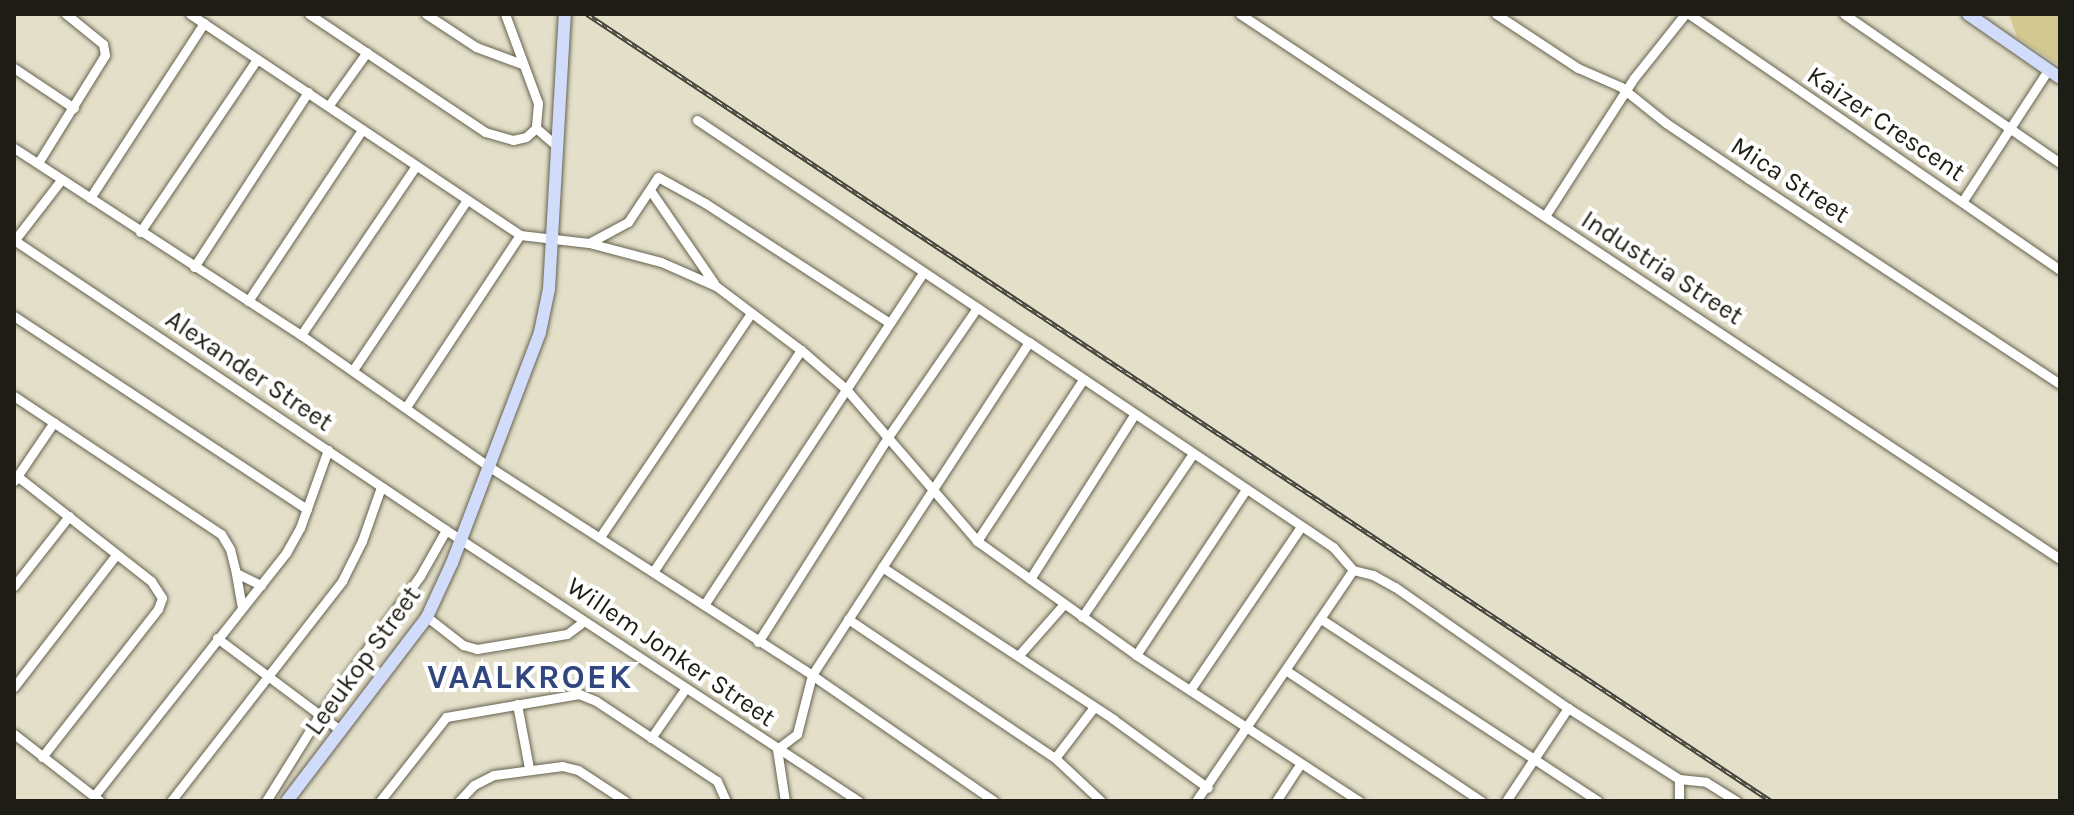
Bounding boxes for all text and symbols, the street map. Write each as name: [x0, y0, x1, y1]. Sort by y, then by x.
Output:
street label: Kaizer Crescent: [1801, 60, 1971, 188]
street label: Mica Street: [1725, 130, 1855, 230]
street label: Industria Street: [1575, 204, 1749, 332]
street label: Alexander Street: [160, 304, 338, 438]
street label: Willem Jonker Street: [561, 571, 781, 733]
street label: Leeukop Street: [299, 581, 427, 741]
district label: VAALKROEK: [427, 658, 633, 698]

